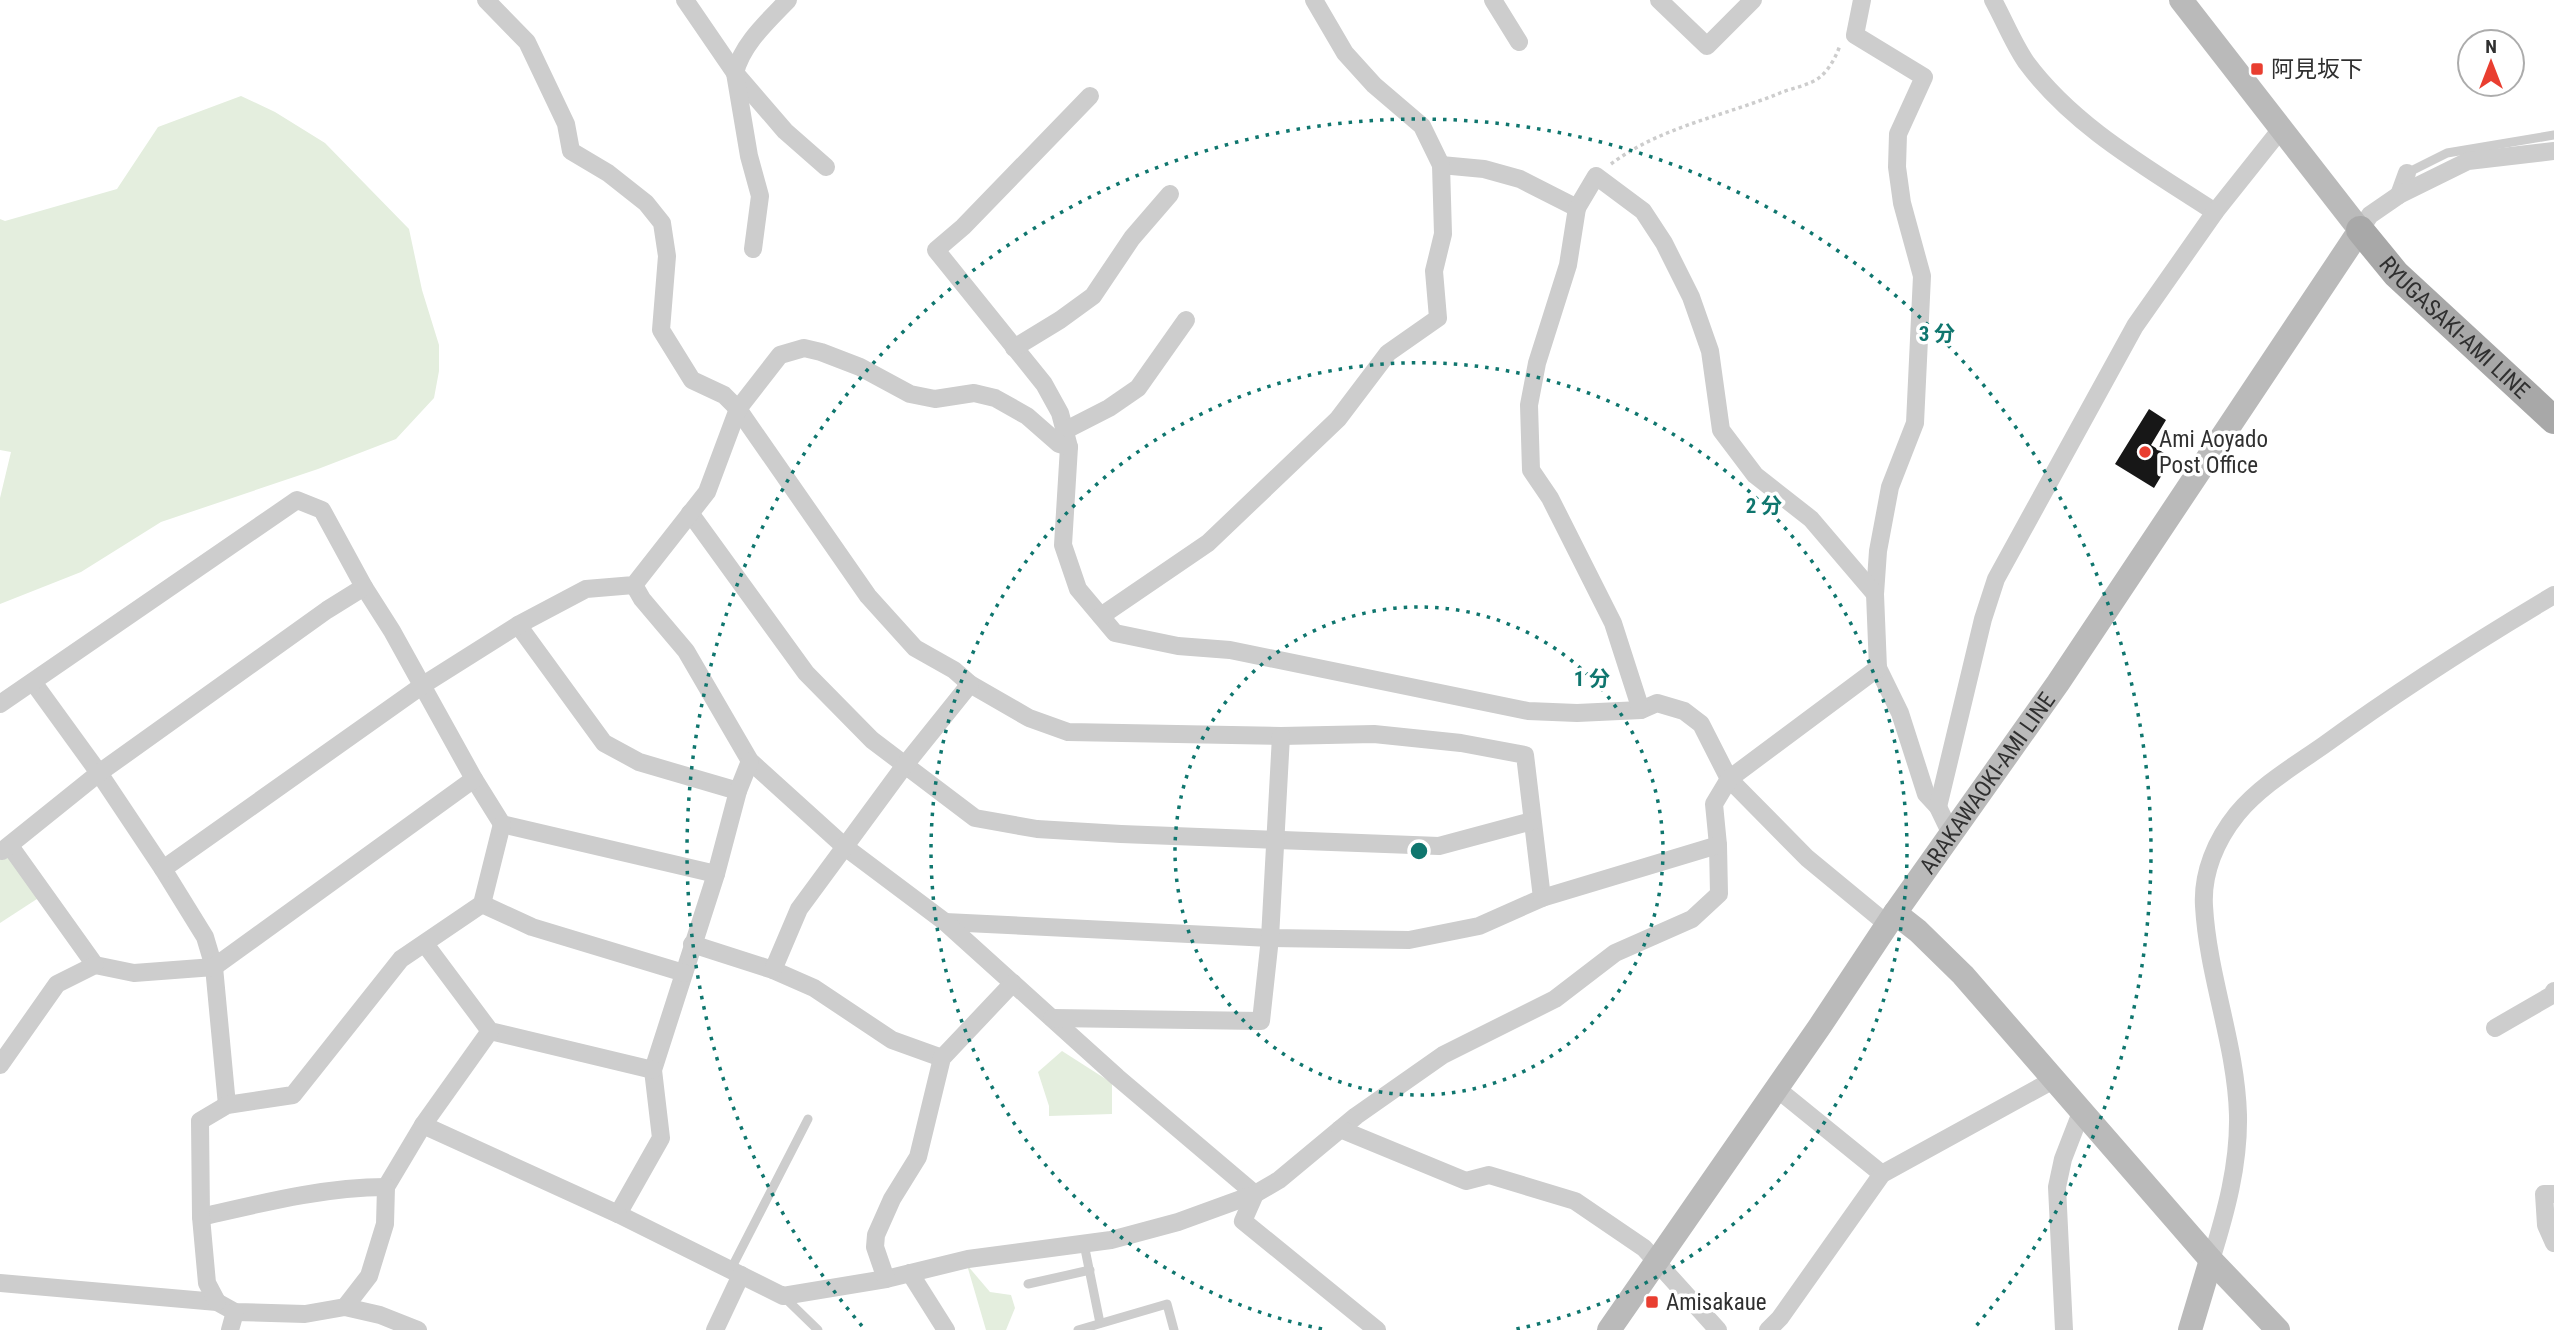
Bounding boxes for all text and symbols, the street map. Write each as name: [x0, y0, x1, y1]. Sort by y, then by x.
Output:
north arrow: [2456, 28, 2526, 98]
text: N: [2485, 35, 2497, 58]
place label: 阿見坂下: [2271, 56, 2363, 83]
marker: 阿見坂下: [2249, 61, 2265, 77]
street label: RYUGASAKI-AMI LINE: [2374, 251, 2535, 404]
text: 3 分: [1919, 322, 1955, 346]
place label: Ami Aoyado Post Office: [2159, 426, 2268, 479]
marker: Ami Aoyado Post Office: [2137, 444, 2153, 460]
text: 2 分: [1746, 494, 1782, 518]
text: 1 分: [1574, 667, 1610, 691]
street label: ARAKAWAOKI-AMI LINE: [1914, 687, 2061, 879]
centre of rings: [1407, 839, 1431, 863]
place label: Amisakaue: [1666, 1289, 1767, 1316]
marker: Amisakaue: [1644, 1294, 1660, 1310]

